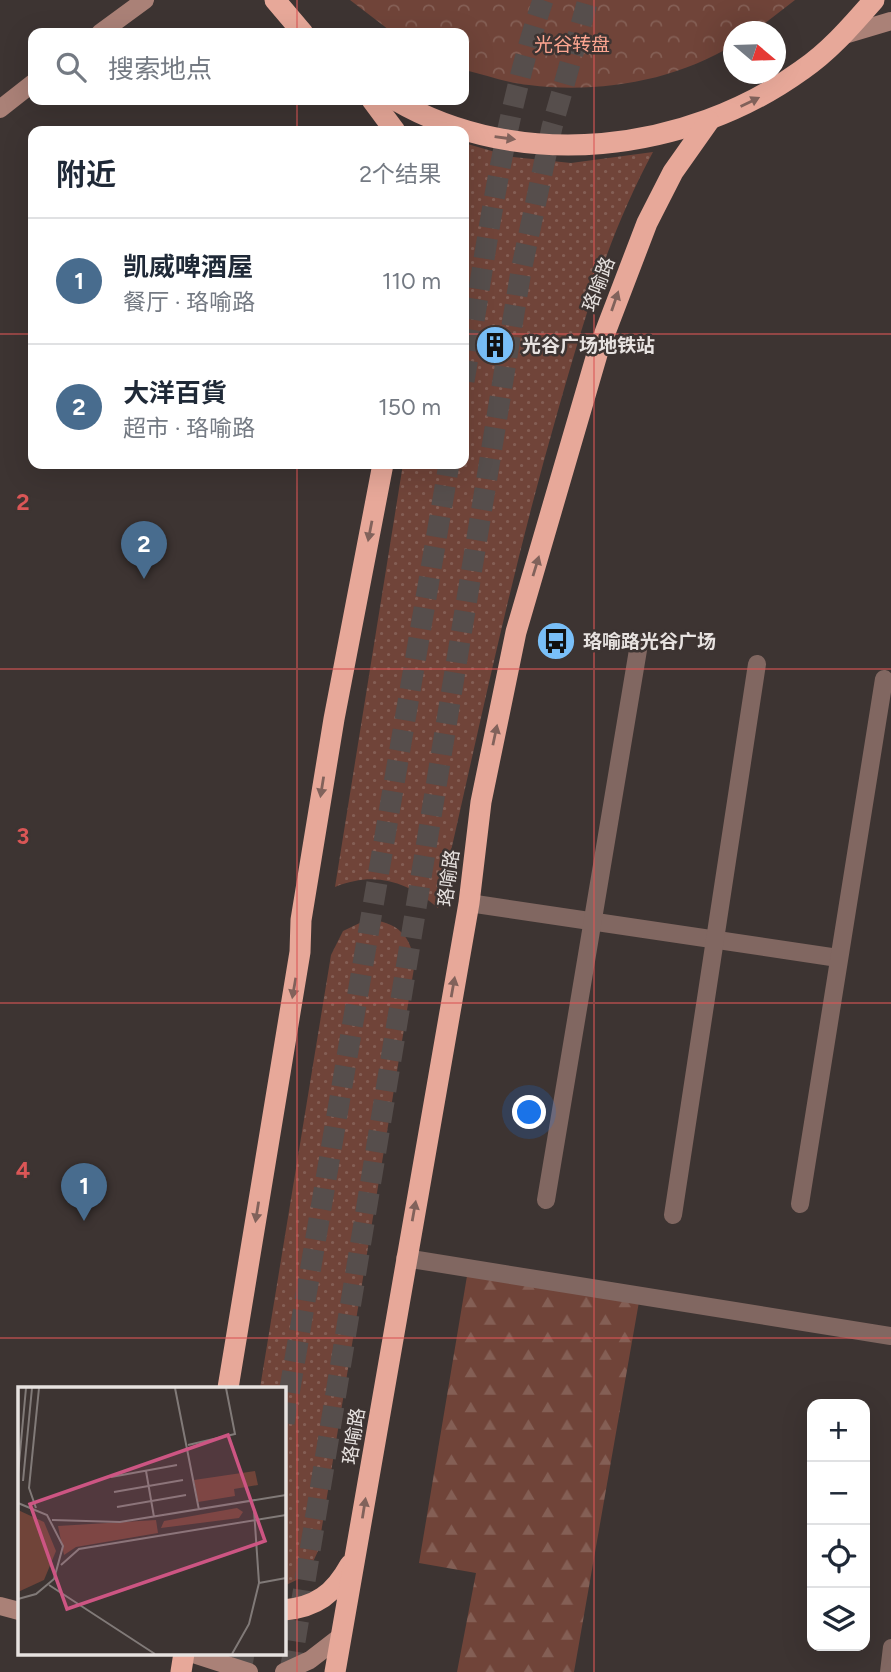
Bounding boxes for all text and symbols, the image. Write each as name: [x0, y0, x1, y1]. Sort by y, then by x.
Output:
north arrow: [723, 21, 786, 84]
search box: [28, 28, 469, 105]
park label: 光谷转盘: [534, 33, 610, 56]
icon: search: [52, 48, 90, 86]
text: 搜索地点: [108, 53, 212, 85]
one-way arrow: [740, 97, 760, 108]
one-way arrow: [494, 133, 516, 144]
text: 附近: [56, 156, 116, 193]
text: 2个结果: [359, 160, 441, 188]
text: 凯威啤酒屋: [123, 251, 253, 283]
street label: 珞喻路: [578, 253, 619, 315]
text: 1: [74, 267, 84, 295]
text: 110 m: [382, 267, 441, 295]
text: 餐厅 · 珞喻路: [123, 288, 255, 316]
one-way arrow: [610, 291, 621, 312]
building icon: 光谷广场地铁站: [474, 324, 516, 366]
place label: 光谷广场地铁站: [522, 334, 655, 357]
text: 大洋百貨: [123, 377, 227, 409]
text: 2: [72, 393, 86, 421]
text: 150 m: [378, 393, 441, 421]
text: 超市 · 珞喻路: [123, 414, 255, 442]
text: 2: [16, 488, 30, 516]
one-way arrow: [364, 520, 375, 542]
pin: 2: [121, 521, 167, 579]
one-way arrow: [531, 555, 541, 576]
bus stop icon: 珞喻路光谷广场: [535, 620, 577, 662]
place label: 珞喻路光谷广场: [583, 630, 716, 653]
one-way arrow: [490, 724, 501, 746]
one-way arrow: [317, 776, 328, 798]
text: 3: [17, 822, 29, 850]
street label: 珞喻路: [433, 848, 464, 908]
one-way arrow: [448, 976, 459, 998]
one-way arrow: [288, 977, 299, 999]
your location: [512, 1095, 546, 1129]
text: 4: [16, 1156, 30, 1184]
pin: 1: [61, 1163, 107, 1221]
one-way arrow: [409, 1200, 420, 1222]
one-way arrow: [251, 1202, 262, 1224]
inset map: [18, 1387, 285, 1654]
map controls: [807, 1399, 870, 1651]
button: +: [807, 1399, 870, 1462]
street label: 珞喻路: [338, 1406, 369, 1466]
button: −: [807, 1462, 870, 1525]
one-way arrow: [359, 1497, 370, 1519]
button: locate: [807, 1525, 870, 1588]
button: layers: [807, 1588, 870, 1651]

